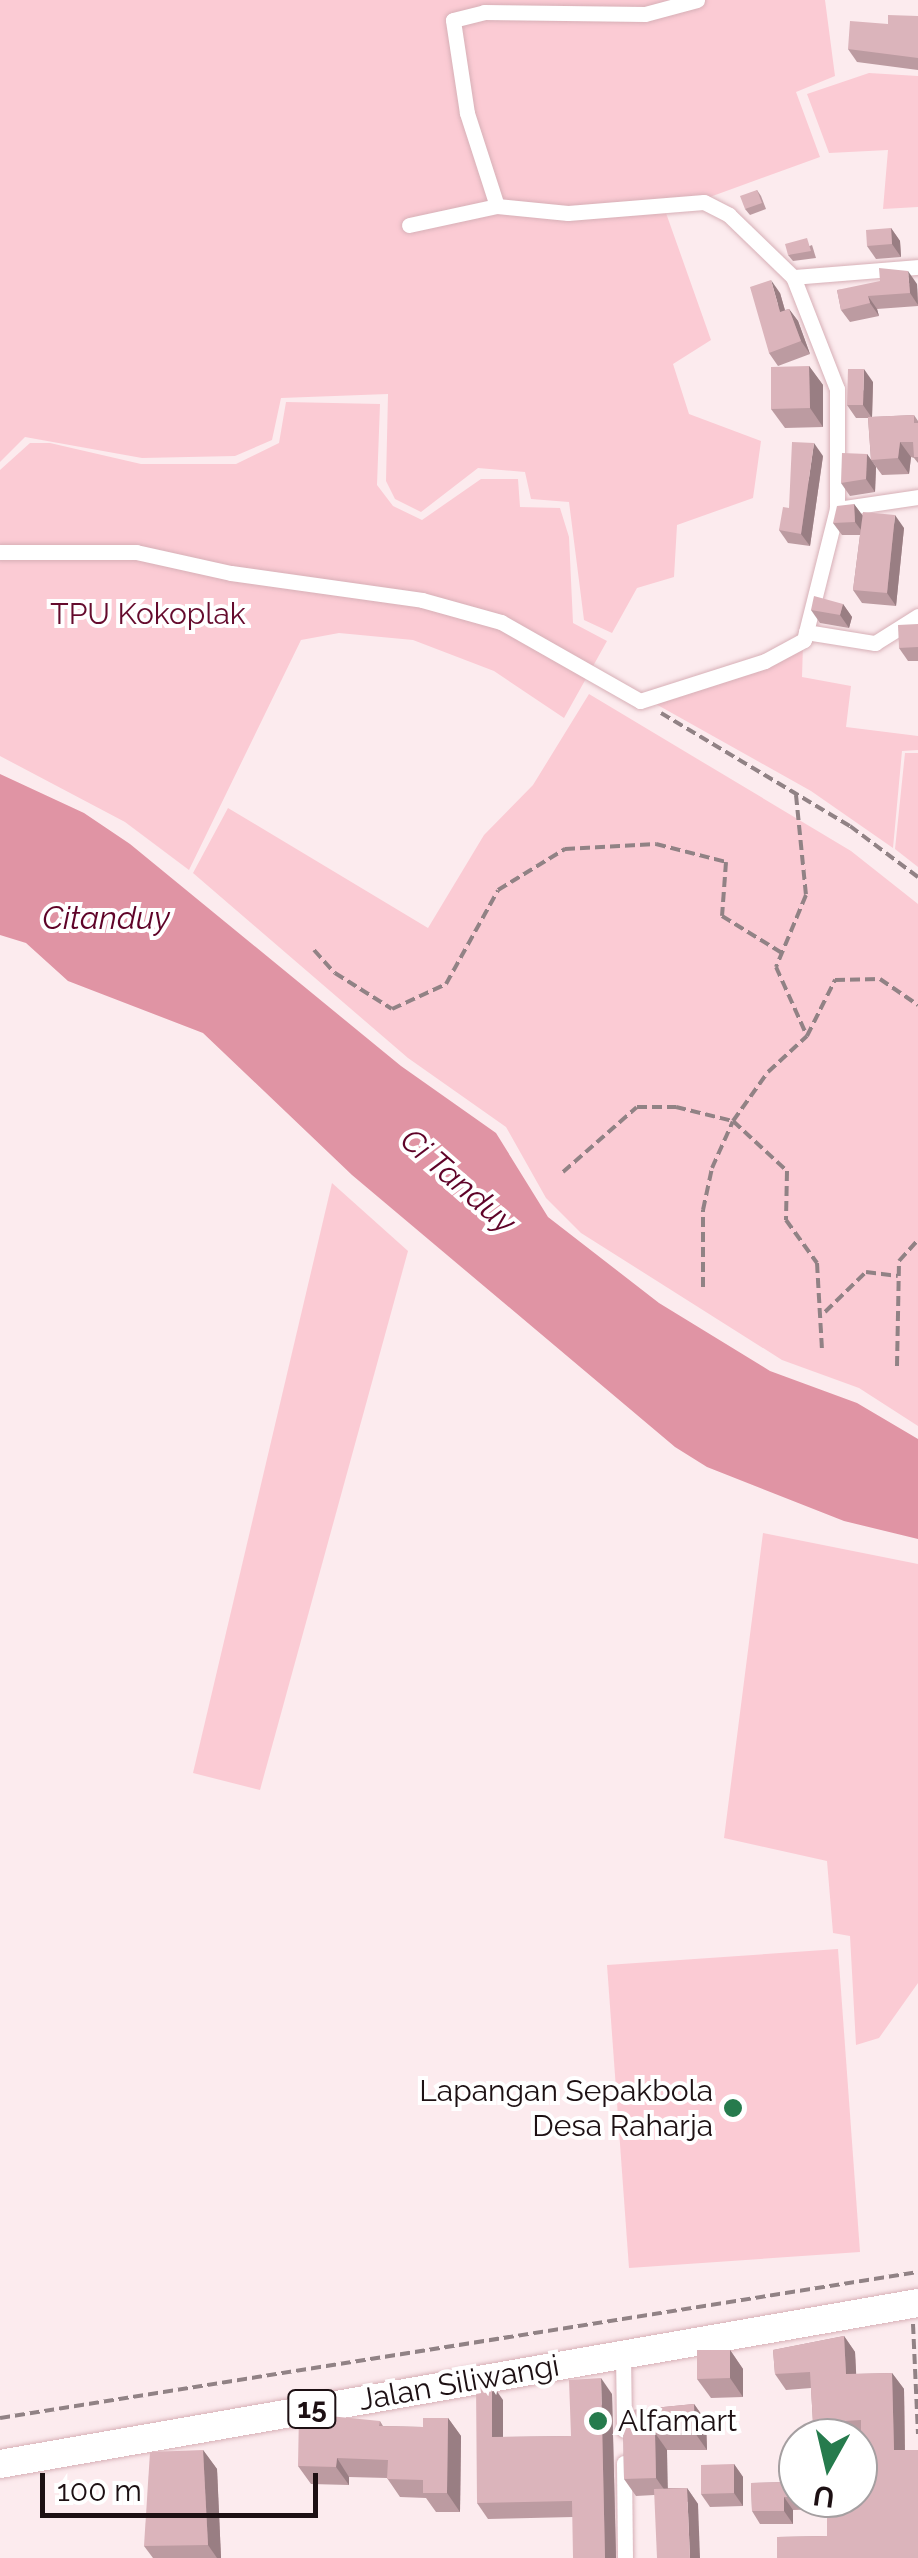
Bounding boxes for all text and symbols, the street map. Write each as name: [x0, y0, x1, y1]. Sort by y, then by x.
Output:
park label: TPU Kokoplak: [50, 596, 246, 632]
water label: Citanduy: [42, 899, 170, 937]
water label: Ci Tanduy: [392, 1120, 524, 1242]
place label: Lapangan Sepakbola Desa Raharja: [419, 2073, 713, 2144]
marker: Lapangan Sepakbola Desa Raharja: [722, 2097, 744, 2119]
street label: Jalan Siliwangi: [356, 2348, 562, 2418]
road number: 15: [287, 2386, 337, 2432]
place label: Alfamart: [618, 2403, 737, 2439]
marker: Alfamart: [587, 2410, 609, 2432]
north arrow: [778, 2418, 878, 2518]
scale bar: [45, 2453, 322, 2515]
text: 100 m: [57, 2473, 142, 2508]
text: U: [811, 2478, 837, 2514]

